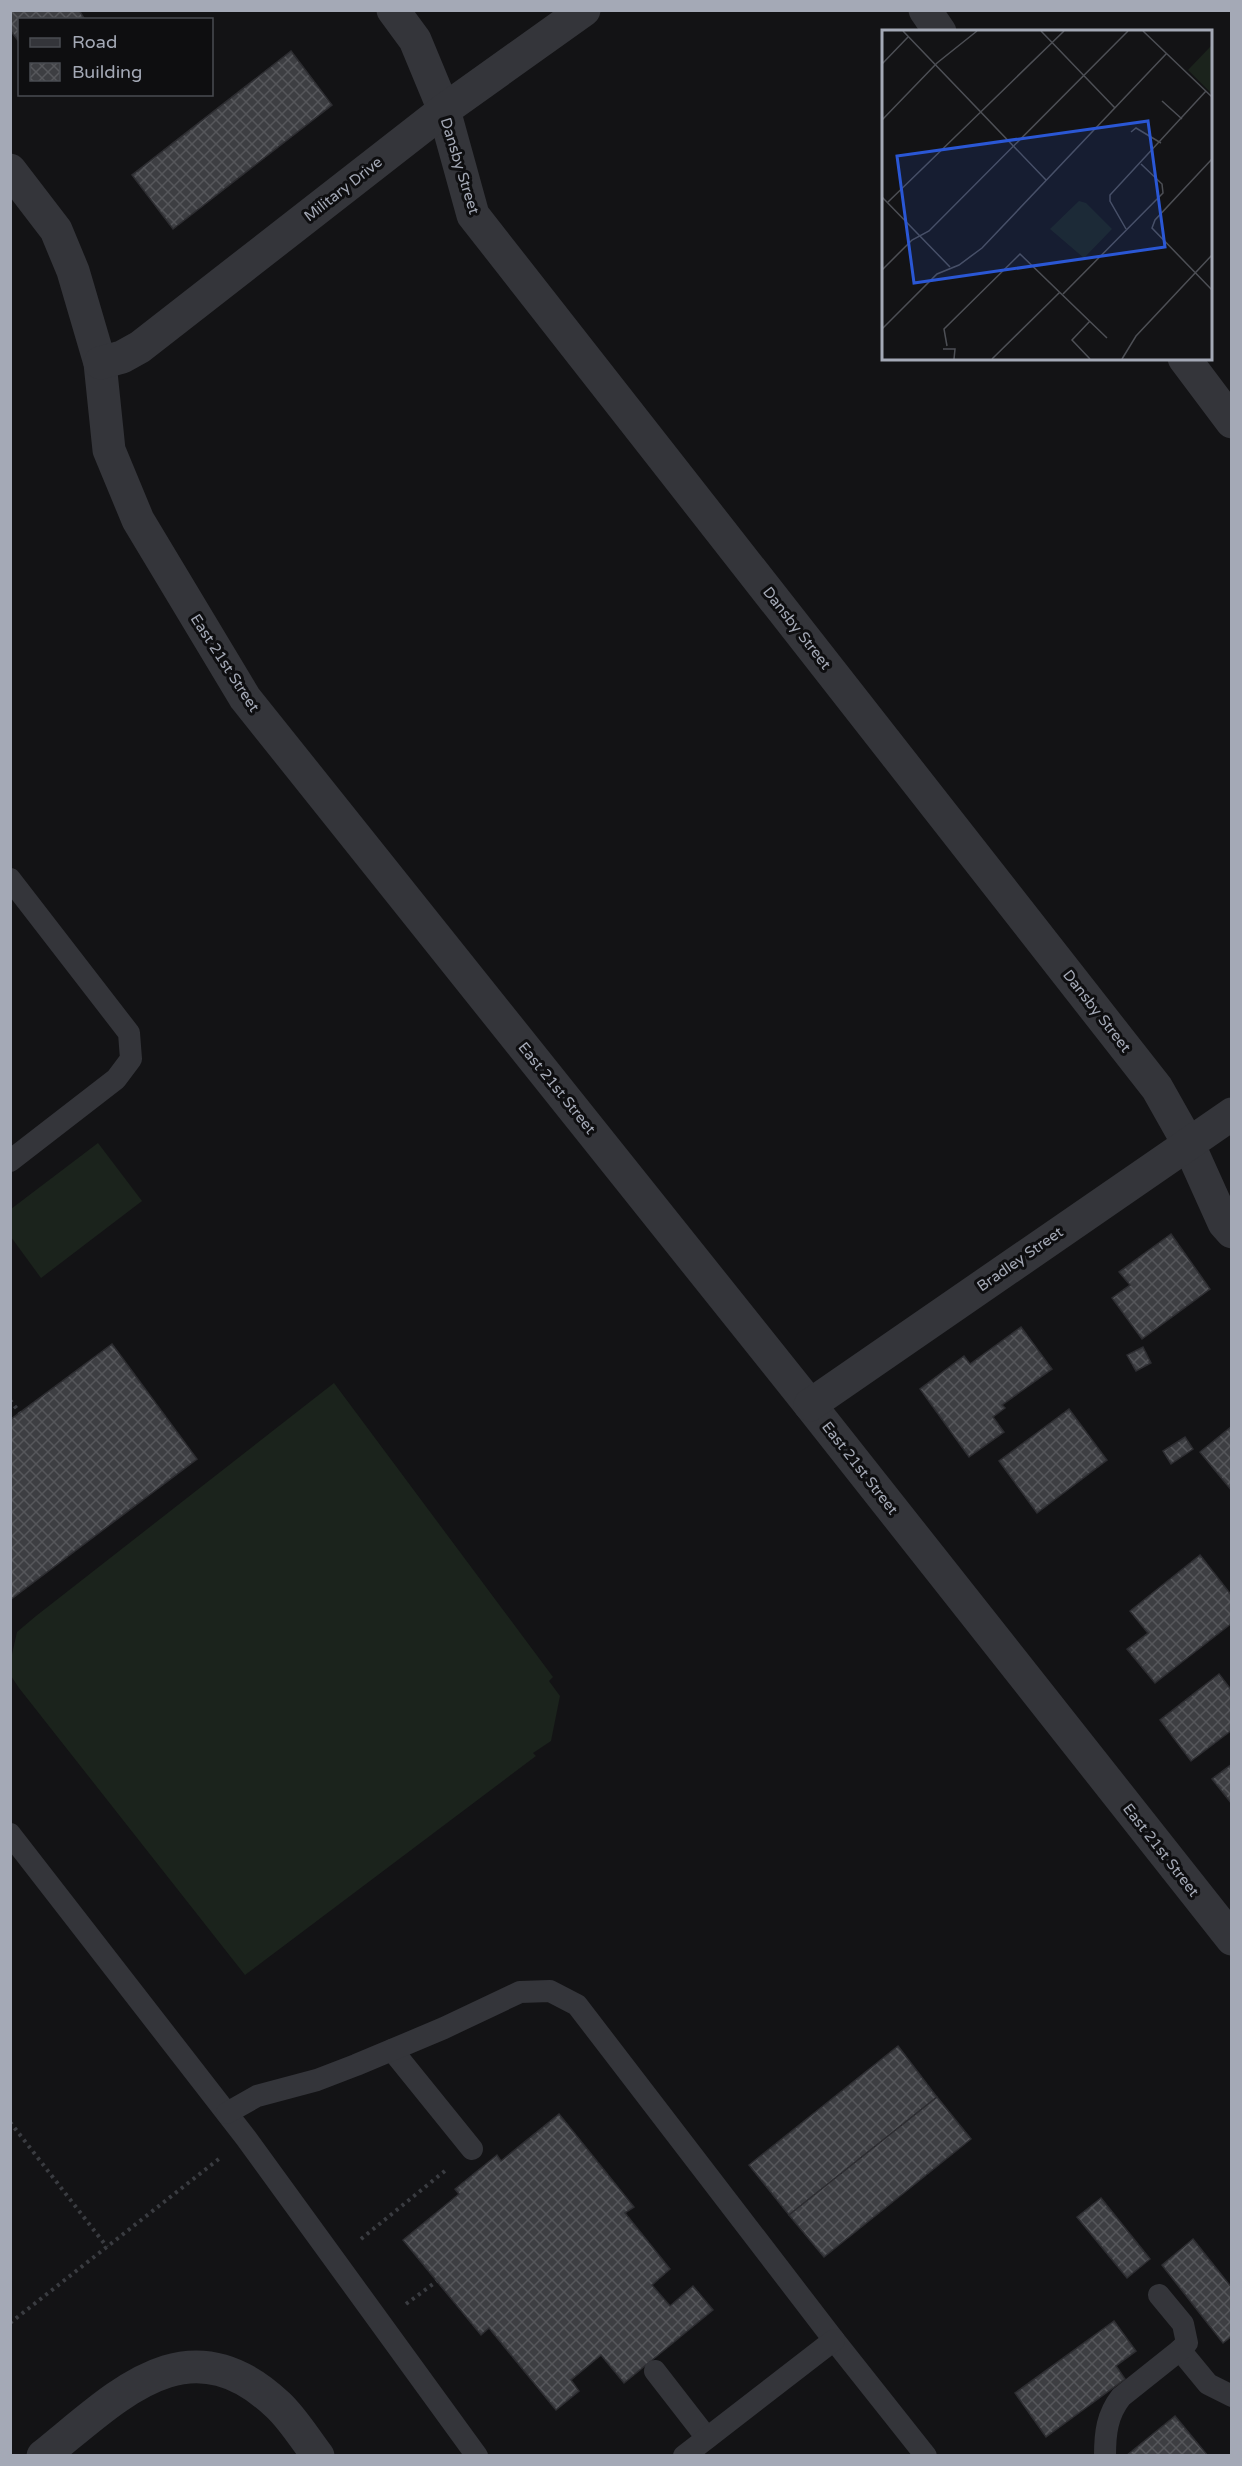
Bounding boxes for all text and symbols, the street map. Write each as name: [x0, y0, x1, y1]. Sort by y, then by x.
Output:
legend: [18, 18, 213, 96]
inset map: [882, 30, 1212, 360]
text: Road: [72, 31, 117, 53]
text: Building: [72, 61, 142, 83]
street label: Dansby Street: [437, 116, 483, 217]
street label: Military Drive: [300, 153, 386, 225]
street label: Dansby Street: [759, 583, 835, 673]
street label: East 21st Street: [187, 611, 264, 716]
street label: Dansby Street: [1059, 966, 1135, 1056]
street label: East 21st Street: [514, 1038, 600, 1138]
street label: Bradley Street: [974, 1223, 1067, 1295]
street label: East 21st Street: [818, 1418, 902, 1518]
street label: East 21st Street: [1119, 1800, 1203, 1900]

